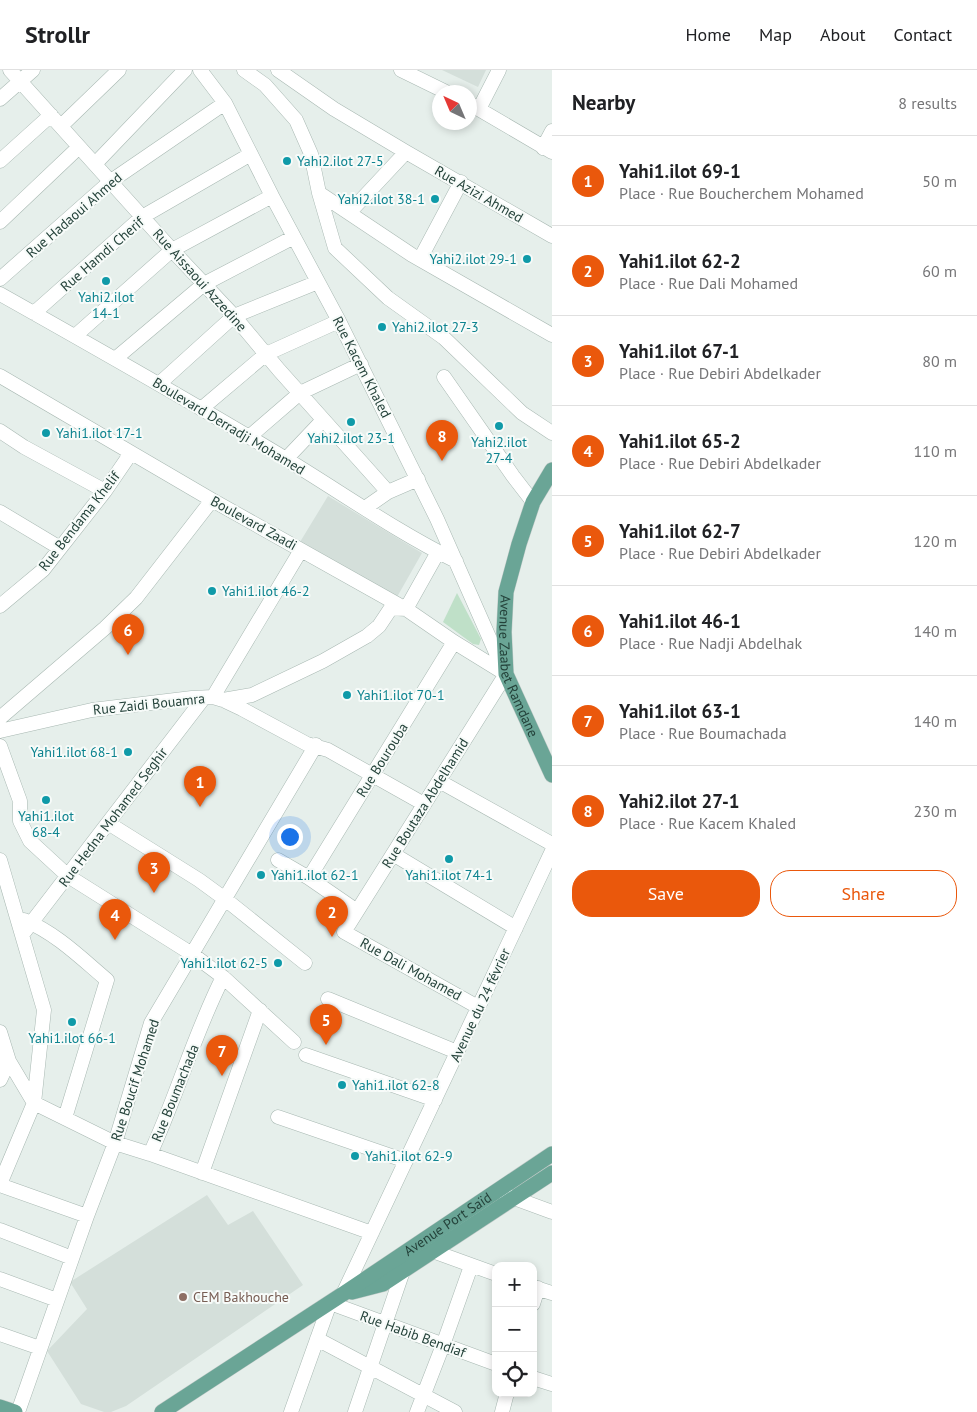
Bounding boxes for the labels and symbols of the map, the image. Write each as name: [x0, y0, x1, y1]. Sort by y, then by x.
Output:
north arrow: [432, 85, 477, 130]
place label: Yahi2.ilot 27-5: [297, 152, 384, 170]
marker: Yahi2.ilot 27-5: [281, 155, 293, 167]
street label: Rue Azizi Ahmed: [432, 161, 526, 227]
street label: Rue Hadaoui Ahmed: [22, 168, 126, 262]
place label: Yahi2.ilot 38-1: [337, 190, 425, 208]
marker: Yahi2.ilot 38-1: [429, 193, 441, 205]
street label: Rue Hamdi Cherif: [56, 212, 148, 295]
street label: Rue Aissaoui Azzedine: [149, 225, 251, 335]
place label: Yahi2.ilot 29-1: [429, 250, 517, 268]
marker: Yahi2.ilot 29-1: [521, 253, 533, 265]
marker: Yahi2.ilot 14-1: [100, 275, 112, 287]
place label: Yahi2.ilot 14-1: [78, 288, 134, 322]
street label: Rue Kacem Khaled: [329, 313, 395, 421]
place label: Yahi2.ilot 27-3: [392, 318, 479, 336]
marker: Yahi2.ilot 27-3: [376, 321, 388, 333]
street label: Boulevard Derradji Mohamed: [150, 373, 308, 479]
marker: Yahi2.ilot 23-1: [345, 416, 357, 428]
pin: 8: [426, 420, 458, 461]
marker: Yahi2.ilot 27-4: [493, 420, 505, 432]
place label: Yahi1.ilot 17-1: [56, 424, 143, 442]
marker: Yahi1.ilot 17-1: [40, 427, 52, 439]
place label: Yahi2.ilot 23-1: [307, 429, 395, 447]
place label: Yahi2.ilot 27-4: [471, 433, 527, 467]
street label: Rue Bendama Khelif: [34, 467, 124, 574]
street label: Boulevard Zaadi: [208, 492, 300, 554]
place label: Yahi1.ilot 46-2: [222, 582, 310, 600]
marker: Yahi1.ilot 46-2: [206, 585, 218, 597]
street label: Avenue Zaabet Ramdane: [495, 595, 543, 740]
pin: 6: [112, 614, 144, 655]
place label: Yahi1.ilot 70-1: [357, 686, 445, 704]
street label: Rue Zaidi Bouamra: [92, 689, 206, 719]
marker: Yahi1.ilot 70-1: [341, 689, 353, 701]
street label: Rue Bourouba: [352, 720, 412, 800]
street label: Rue Boutaza Abdelhamid: [378, 735, 472, 871]
place label: Yahi1.ilot 68-1: [30, 743, 118, 761]
street label: Rue Hedna Mohamed Seghir: [55, 744, 171, 890]
marker: Yahi1.ilot 68-1: [122, 746, 134, 758]
pin: 1: [184, 766, 216, 807]
marker: Yahi1.ilot 68-4: [40, 794, 52, 806]
place label: Yahi1.ilot 68-4: [18, 807, 74, 841]
your location: [277, 824, 303, 850]
pin: 3: [138, 852, 170, 893]
marker: Yahi1.ilot 74-1: [443, 853, 455, 865]
place label: Yahi1.ilot 62-1: [271, 866, 359, 884]
place label: Yahi1.ilot 74-1: [405, 866, 493, 884]
marker: Yahi1.ilot 62-1: [255, 869, 267, 881]
pin: 2: [316, 896, 348, 937]
pin: 4: [99, 899, 131, 940]
street label: Rue Dali Mohamed: [357, 934, 465, 1004]
street label: Avenue du 24 février: [446, 945, 514, 1065]
place label: Yahi1.ilot 62-5: [180, 954, 268, 972]
marker: Yahi1.ilot 62-5: [272, 957, 284, 969]
pin: 5: [310, 1004, 342, 1045]
marker: Yahi1.ilot 66-1: [66, 1016, 78, 1028]
street label: Rue Boucif Mohamed: [107, 1017, 163, 1143]
place label: Yahi1.ilot 66-1: [28, 1029, 116, 1047]
pin: 7: [206, 1035, 238, 1076]
street label: Rue Boumachada: [147, 1042, 203, 1144]
place label: Yahi1.ilot 62-8: [352, 1076, 440, 1094]
marker: Yahi1.ilot 62-8: [336, 1079, 348, 1091]
place label: Yahi1.ilot 62-9: [365, 1147, 453, 1165]
marker: Yahi1.ilot 62-9: [349, 1150, 361, 1162]
street label: Avenue Port Saïd: [400, 1188, 495, 1260]
place label: CEM Bakhouche: [193, 1288, 289, 1306]
marker: CEM Bakhouche: [177, 1291, 189, 1303]
street label: Rue Habib Bendiaf: [358, 1307, 469, 1362]

